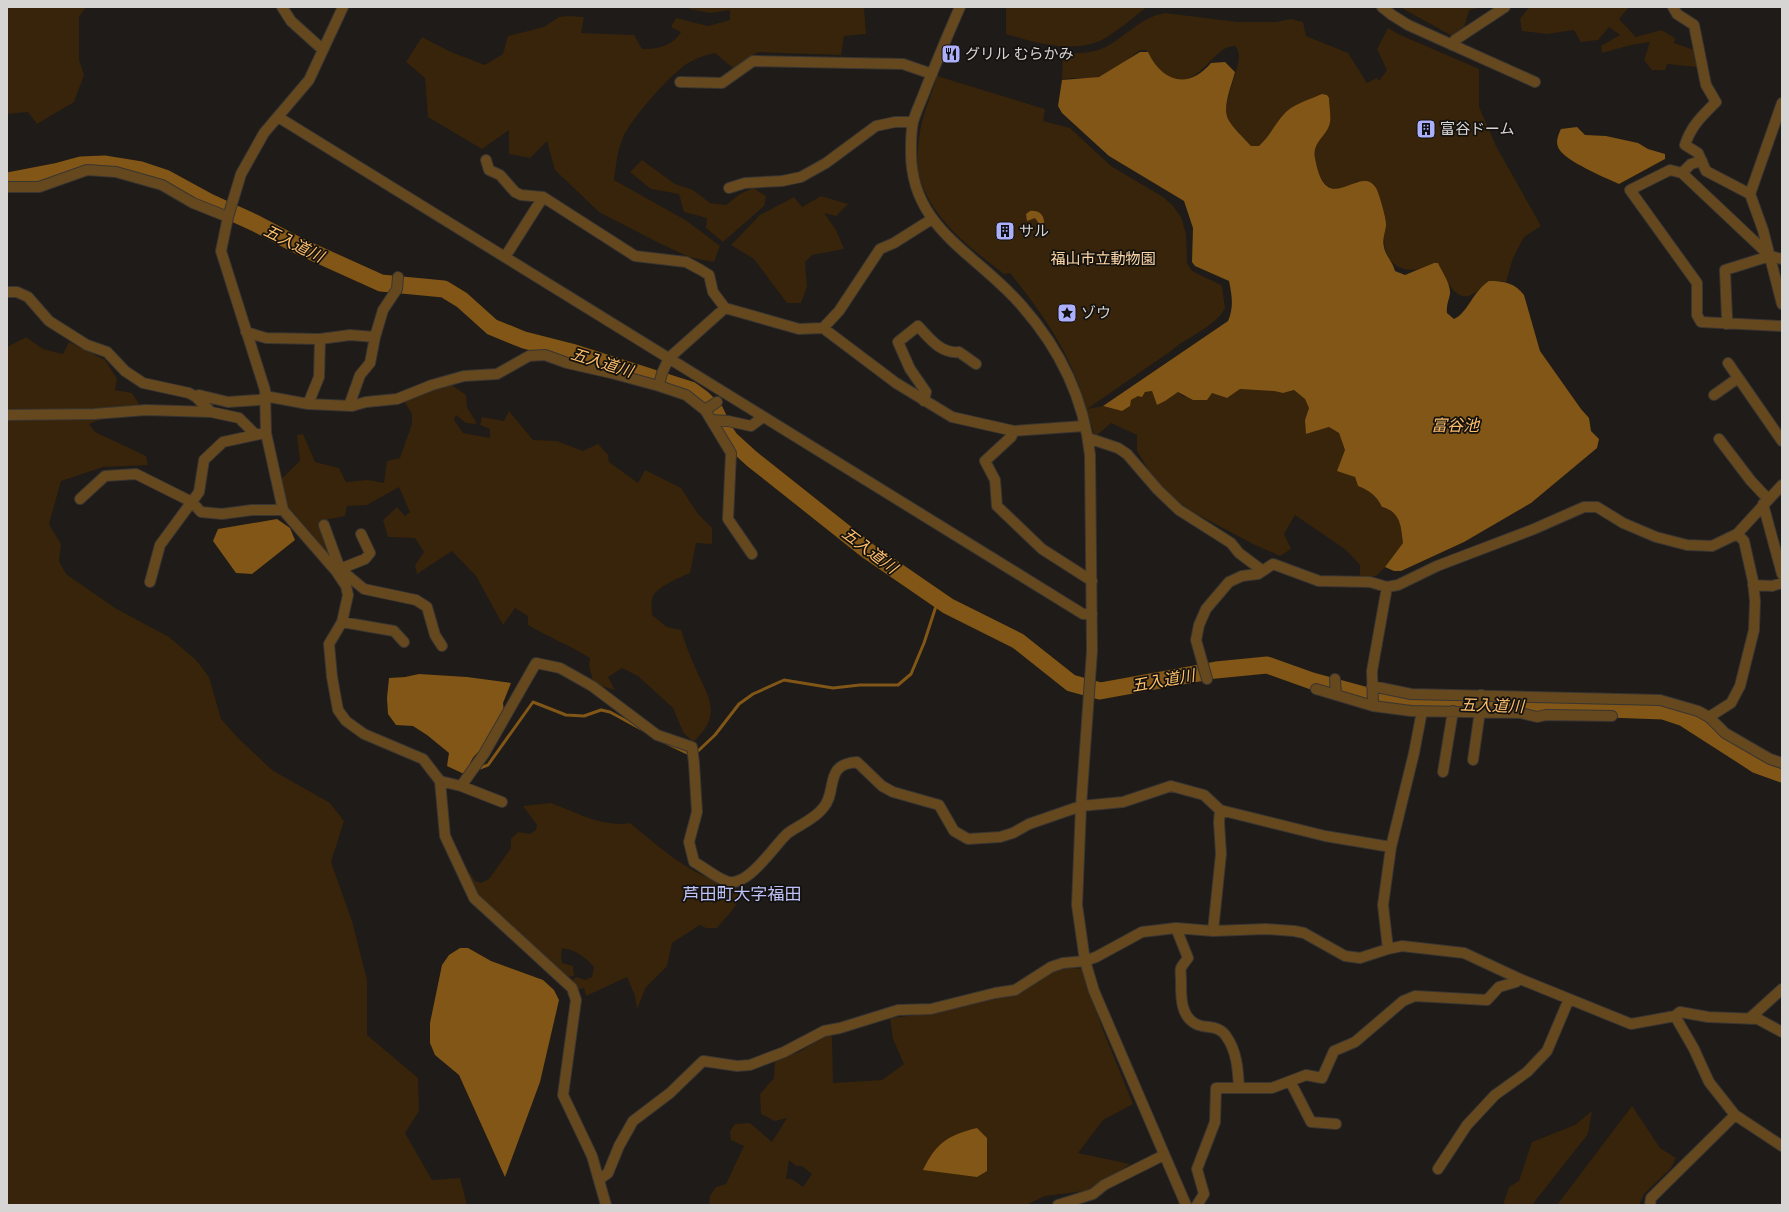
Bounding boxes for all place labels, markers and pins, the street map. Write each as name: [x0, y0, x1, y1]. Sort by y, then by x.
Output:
restaurant icon: グリル むらかみ: [940, 43, 962, 65]
place label: グリル むらかみ: [965, 45, 1073, 63]
building icon: 富谷ドーム: [1415, 118, 1437, 140]
place label: 富谷ドーム: [1440, 120, 1515, 138]
building icon: サル: [994, 220, 1016, 242]
place label: サル: [1019, 222, 1049, 240]
place icon: ゾウ: [1056, 302, 1078, 324]
place label: ゾウ: [1081, 304, 1111, 322]

